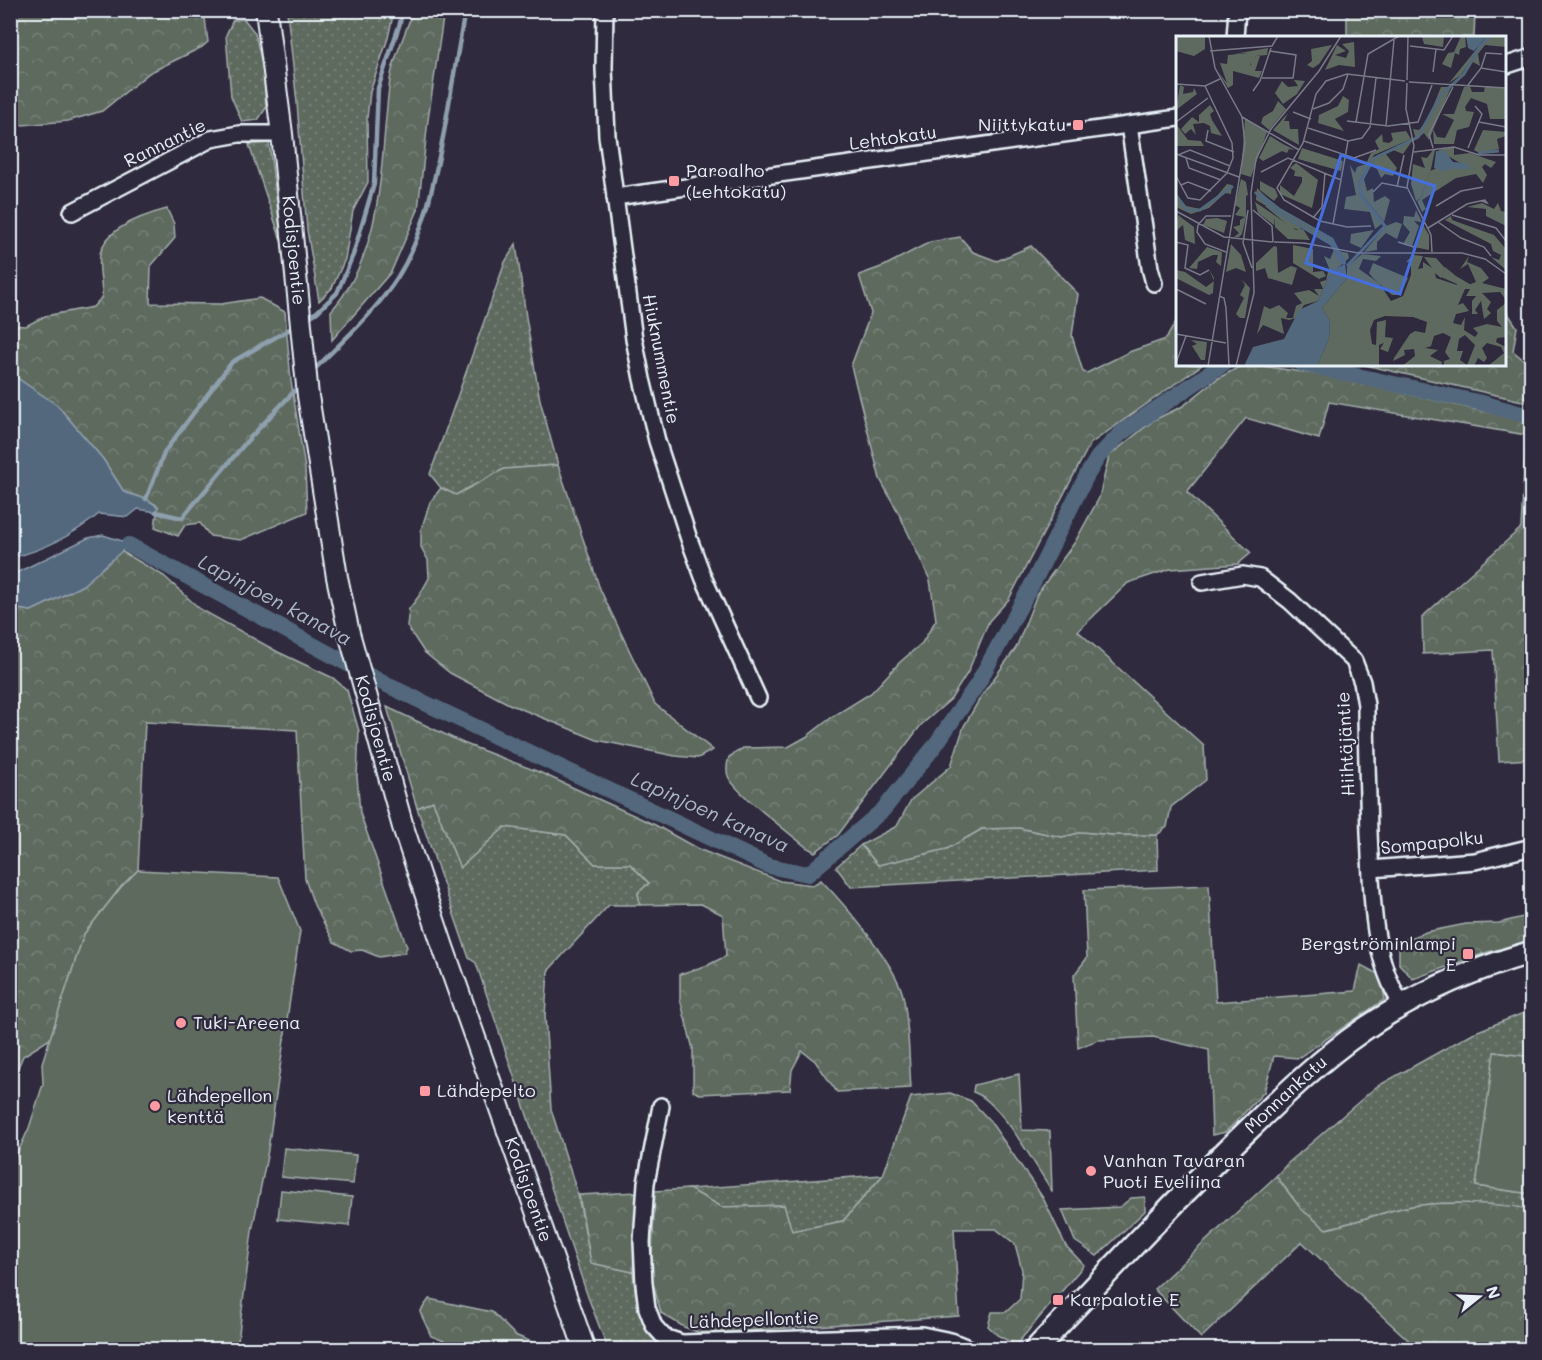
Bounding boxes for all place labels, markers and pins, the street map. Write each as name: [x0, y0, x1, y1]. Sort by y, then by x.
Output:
place label: Niittykatu: [978, 112, 1066, 136]
marker: Niittykatu: [1071, 118, 1085, 132]
place label: Paroalho (Lehtokatu): [686, 158, 786, 203]
marker: Paroalho (Lehtokatu): [667, 174, 681, 188]
place label: Bergströminlampi E: [1301, 931, 1456, 976]
marker: Bergströminlampi E: [1461, 947, 1475, 961]
place label: Tuki-Areena: [193, 1010, 301, 1034]
marker: Tuki-Areena: [174, 1016, 188, 1030]
place label: Lähdepelto: [437, 1078, 536, 1102]
place label: Lähdepellon kenttä: [167, 1083, 272, 1128]
marker: Lähdepelto: [418, 1084, 432, 1098]
marker: Lähdepellon kenttä: [148, 1099, 162, 1113]
place label: Vanhan Tavaran Puoti Eveliina: [1103, 1148, 1245, 1193]
marker: Vanhan Tavaran Puoti Eveliina: [1084, 1164, 1098, 1178]
place label: Karpalotie E: [1070, 1287, 1179, 1311]
marker: Karpalotie E: [1051, 1293, 1065, 1307]

